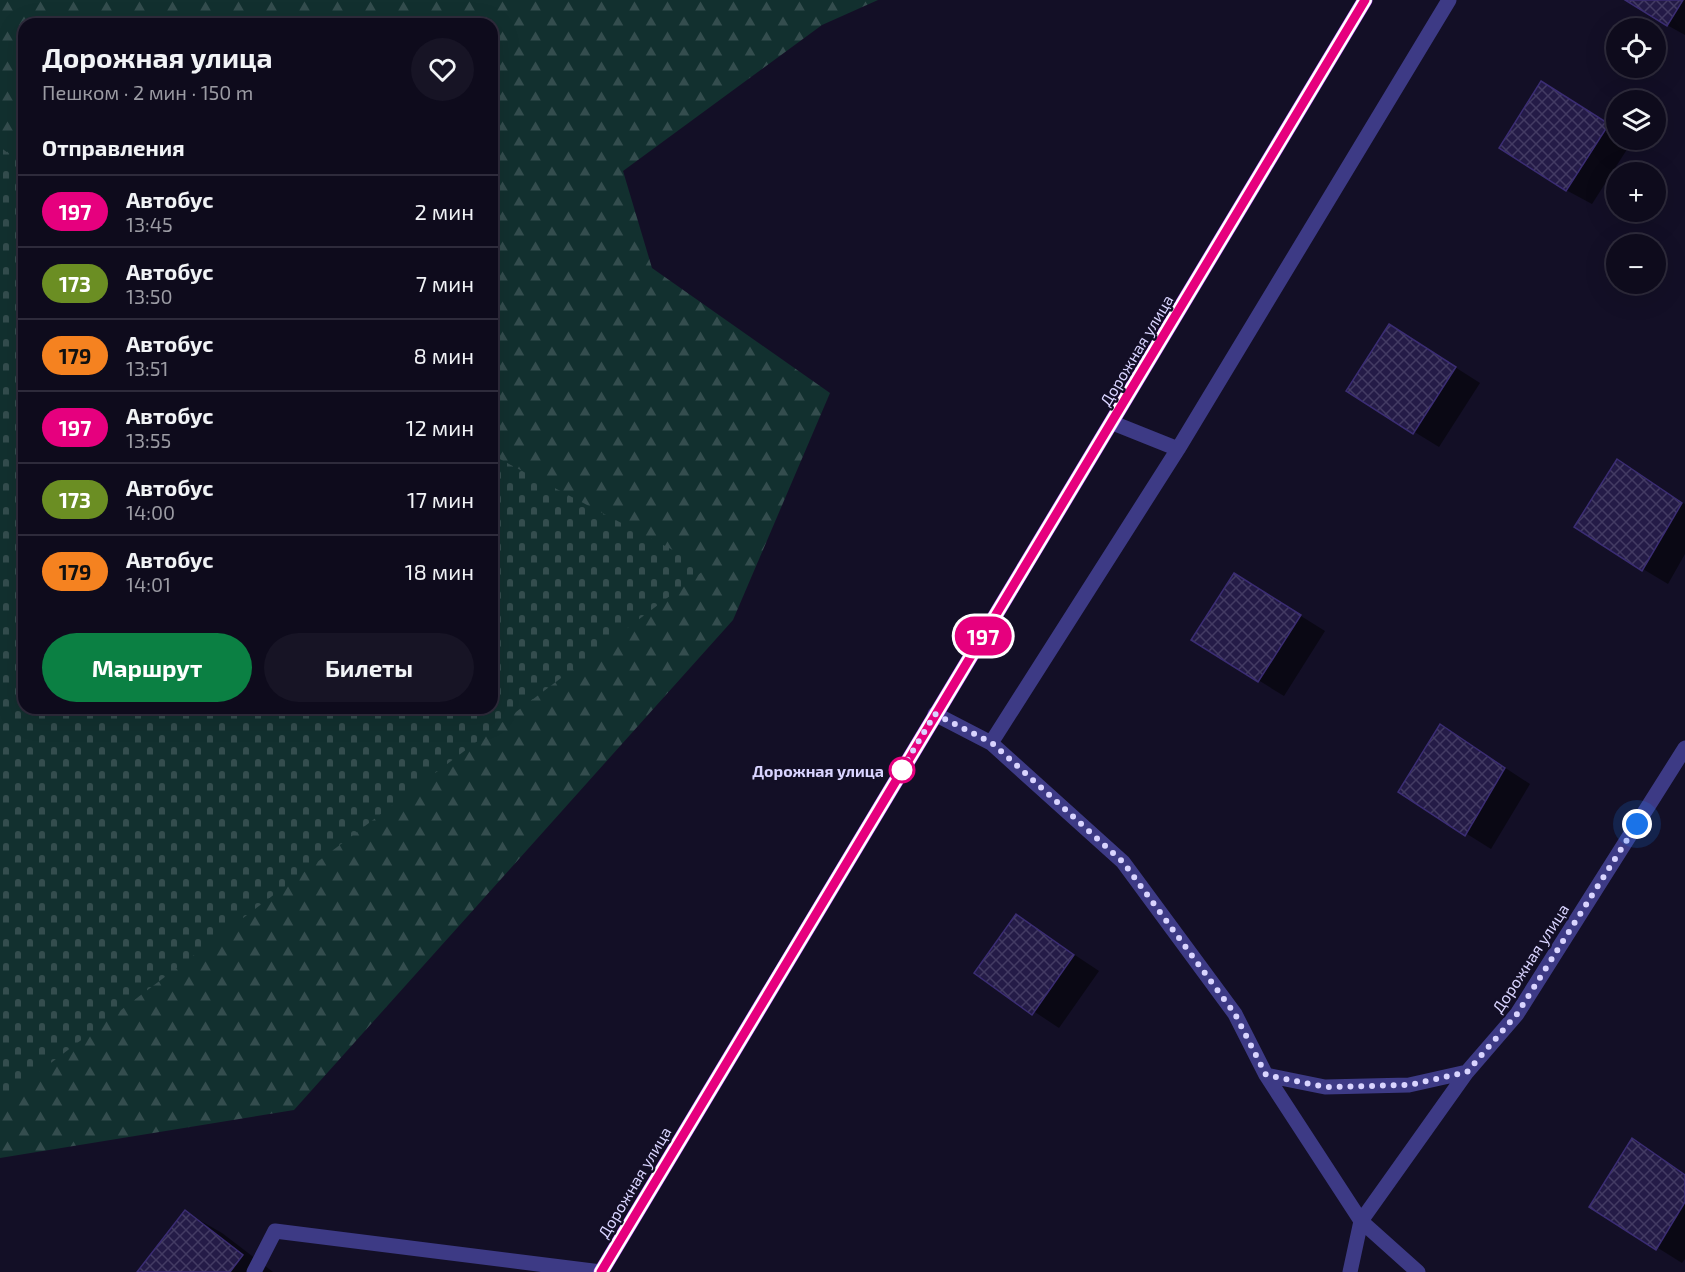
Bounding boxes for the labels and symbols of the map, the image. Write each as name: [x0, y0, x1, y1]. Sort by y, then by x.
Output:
street label: Дорожная улица: [1095, 291, 1178, 410]
line badge: 197: [948, 616, 1018, 656]
marker: Дорожная улица: [889, 757, 915, 783]
place label: Дорожная улица: [752, 761, 884, 780]
your location: [1622, 809, 1652, 839]
street label: Дорожная улица: [1488, 900, 1573, 1017]
street label: Дорожная улица: [593, 1123, 676, 1242]

